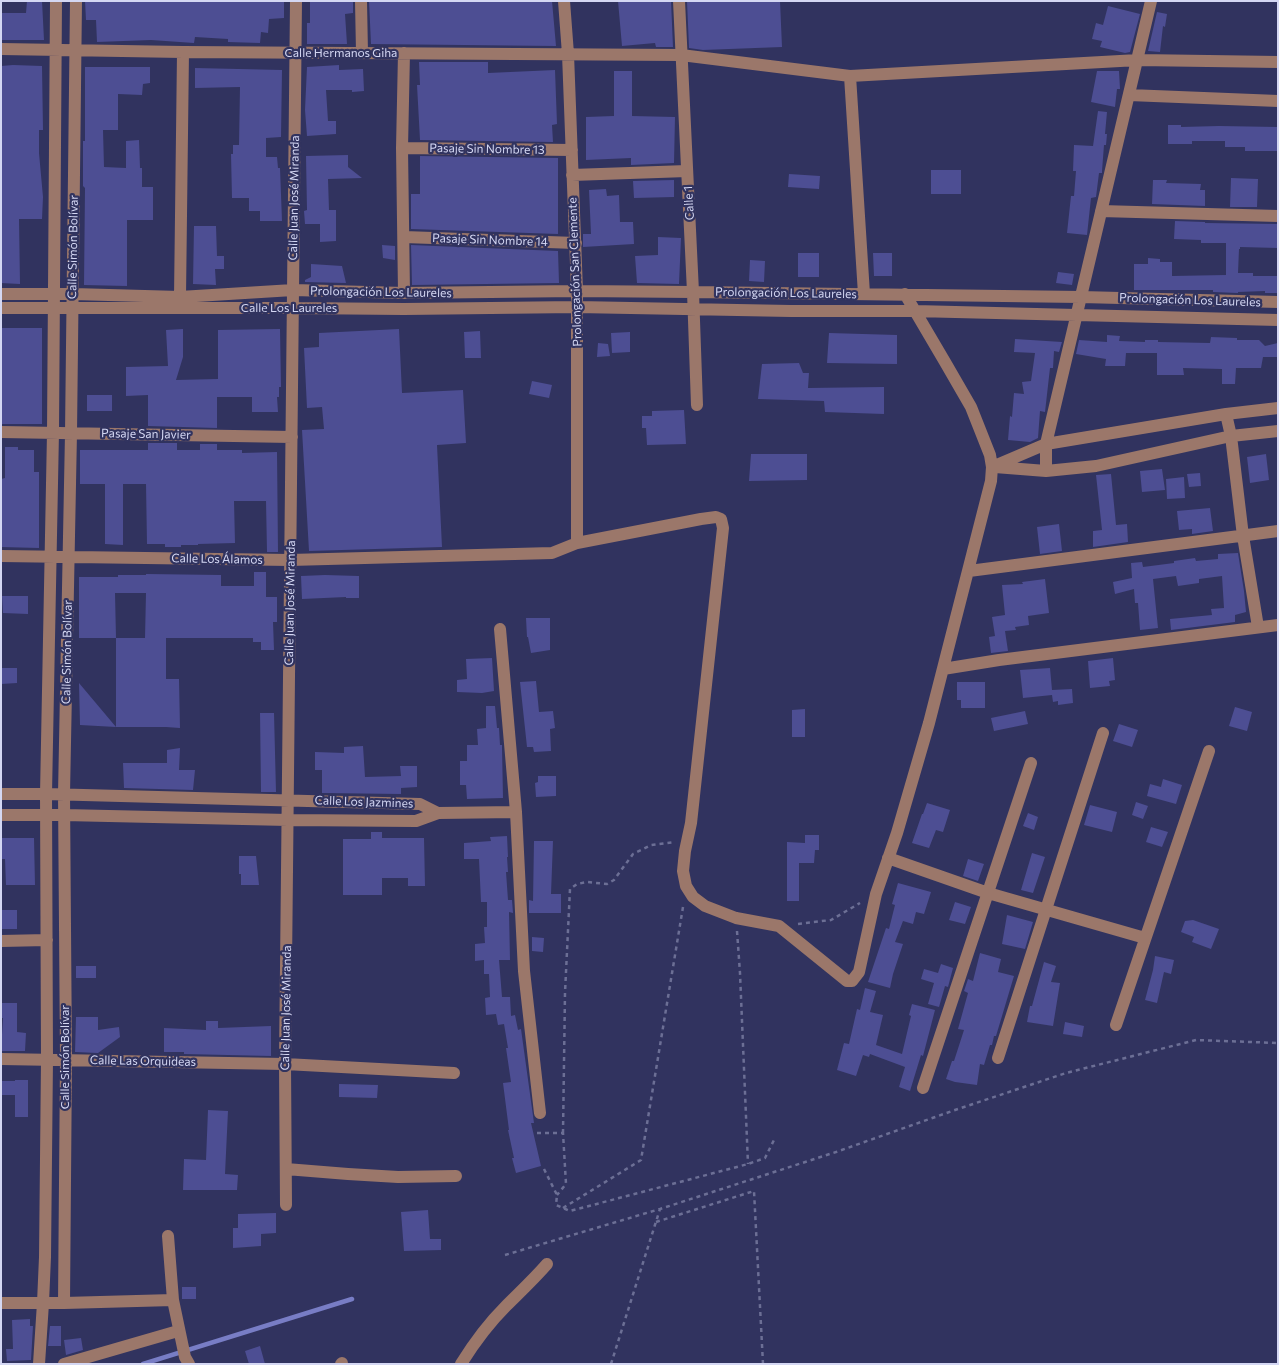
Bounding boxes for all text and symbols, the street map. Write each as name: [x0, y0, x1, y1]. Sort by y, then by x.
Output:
street label: Calle Hermanos Giha: [285, 46, 397, 60]
street label: Calle Juan José Miranda: [286, 135, 302, 261]
street label: Pasaje Sin Nombre 13: [429, 141, 545, 157]
street label: Calle 1: [681, 185, 697, 221]
street label: Calle Simón Bolívar: [65, 195, 81, 299]
street label: Prolongación San Clemente: [565, 197, 585, 347]
street label: Pasaje Sin Nombre 14: [432, 231, 548, 249]
street label: Prolongación Los Laureles: [310, 284, 452, 300]
street label: Prolongación Los Laureles: [715, 285, 857, 301]
street label: Prolongación Los Laureles: [1119, 290, 1261, 310]
street label: Calle Los Laureles: [241, 301, 337, 315]
street label: Pasaje San Javier: [101, 426, 191, 442]
street label: Calle Juan José Miranda: [282, 540, 298, 666]
street label: Calle Los Álamos: [171, 551, 263, 567]
street label: Calle Simón Bolívar: [59, 600, 75, 704]
street label: Calle Los Jazmines: [314, 793, 414, 811]
street label: Calle Juan José Miranda: [278, 945, 294, 1071]
street label: Calle Simón Bolívar: [58, 1005, 72, 1109]
street label: Calle Las Orquideas: [90, 1053, 196, 1069]

